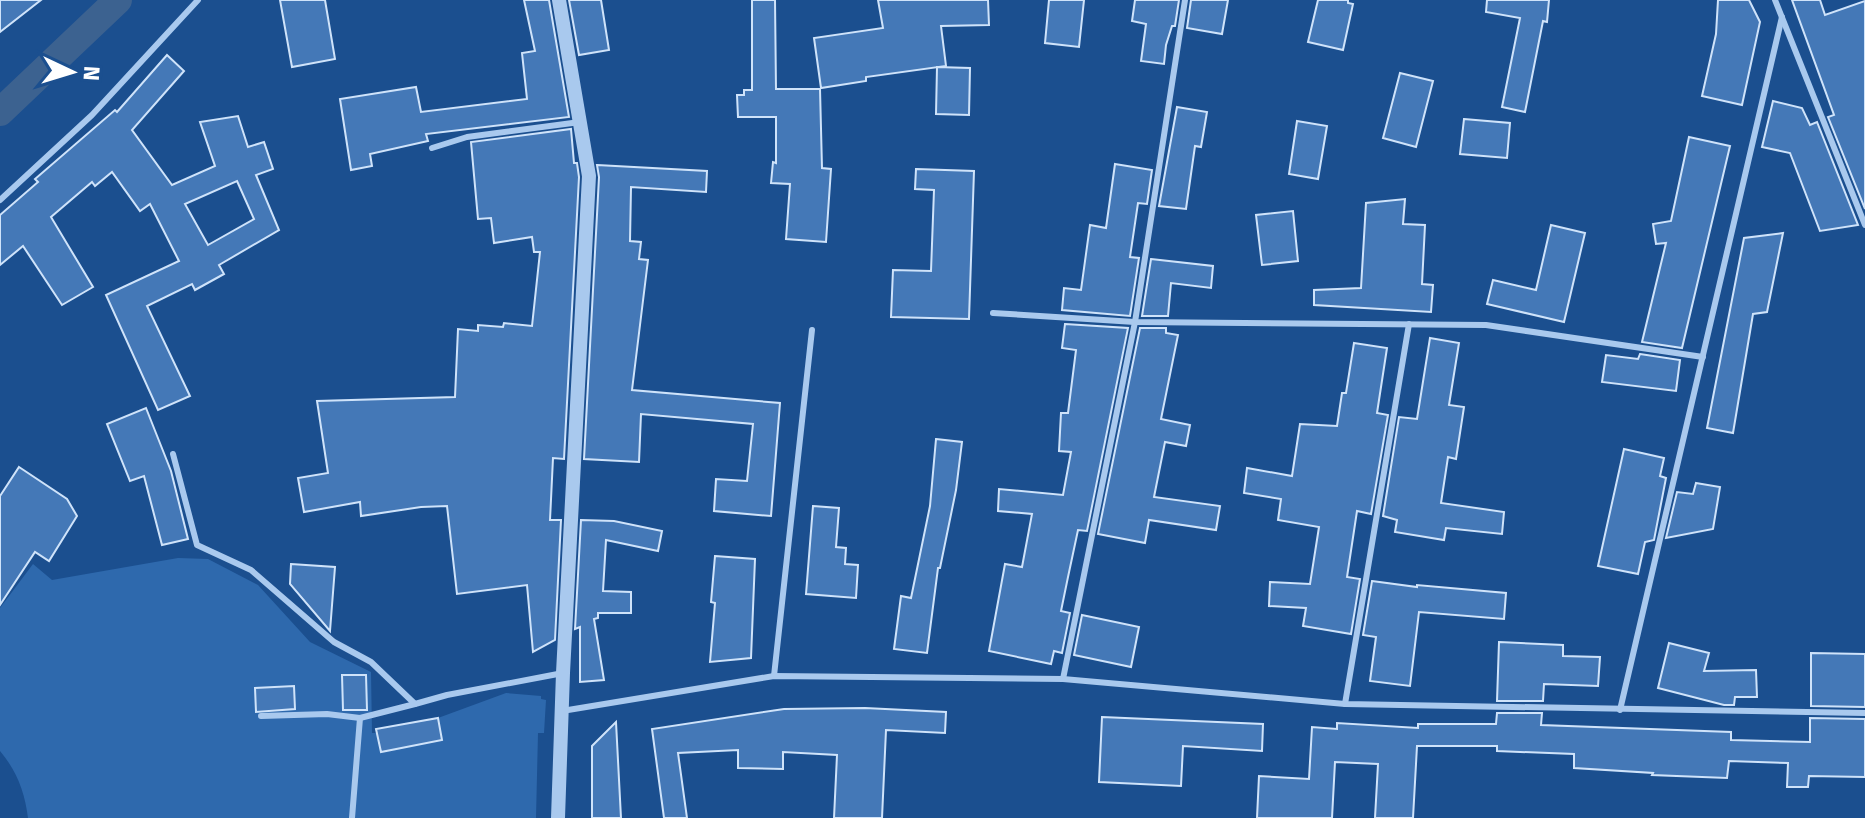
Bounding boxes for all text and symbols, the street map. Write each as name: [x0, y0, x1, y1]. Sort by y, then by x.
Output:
north arrow: [32, 32, 112, 112]
text: N: [77, 65, 105, 82]

